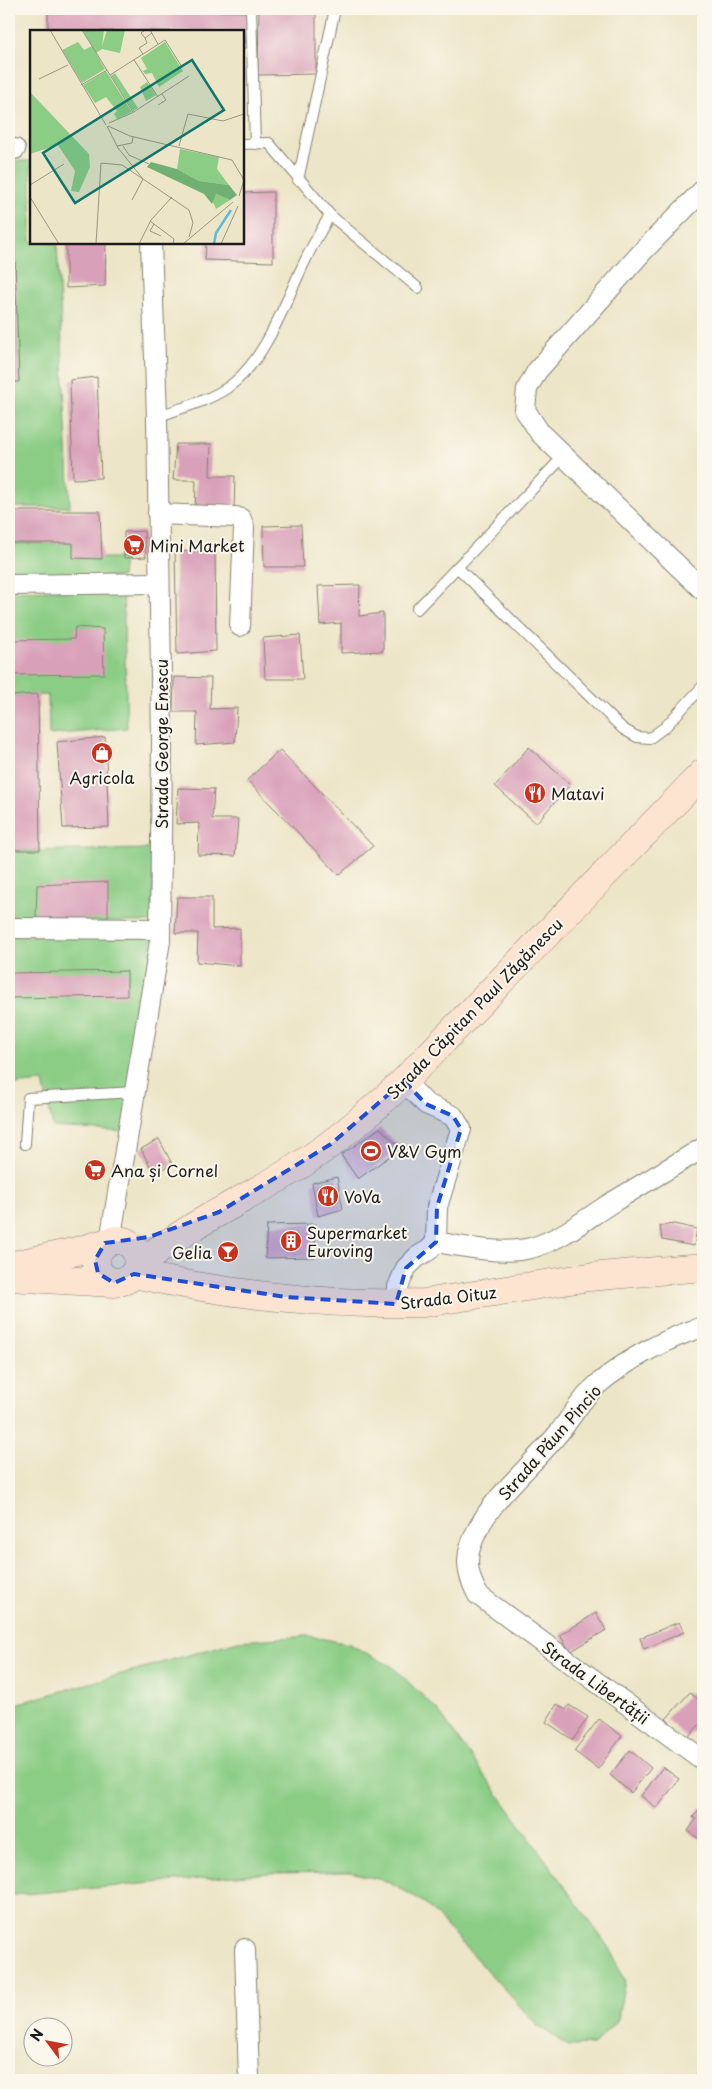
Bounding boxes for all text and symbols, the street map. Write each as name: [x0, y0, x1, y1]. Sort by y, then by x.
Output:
inset map: [30, 30, 244, 244]
supermarket icon: Mini Market: [122, 533, 146, 557]
place label: Mini Market: [150, 533, 245, 557]
street label: Strada George Enescu: [149, 659, 173, 829]
shop icon: Agricola: [90, 741, 114, 765]
place label: Agricola: [70, 765, 134, 789]
restaurant icon: Matavi: [523, 781, 547, 805]
place label: Matavi: [551, 781, 605, 805]
street label: Strada Căpitan Paul Zăgănescu: [380, 912, 568, 1104]
sports icon: V&V Gym: [359, 1139, 383, 1163]
place label: V&V Gym: [387, 1139, 462, 1163]
supermarket icon: Ana și Cornel: [83, 1158, 107, 1182]
place label: Ana și Cornel: [111, 1158, 218, 1182]
restaurant icon: VoVa: [316, 1184, 340, 1208]
place label: VoVa: [344, 1184, 381, 1208]
place label: Supermarket Euroving: [307, 1220, 408, 1262]
building icon: Supermarket Euroving: [279, 1229, 303, 1253]
place label: Gelia: [172, 1240, 212, 1264]
bar icon: Gelia: [216, 1240, 240, 1264]
street label: Strada Oituz: [398, 1279, 498, 1315]
street label: Strada Păun Pincio: [492, 1379, 606, 1505]
street label: Strada Libertății: [537, 1635, 655, 1729]
north arrow: [22, 2016, 72, 2066]
text: N: [25, 2025, 48, 2045]

